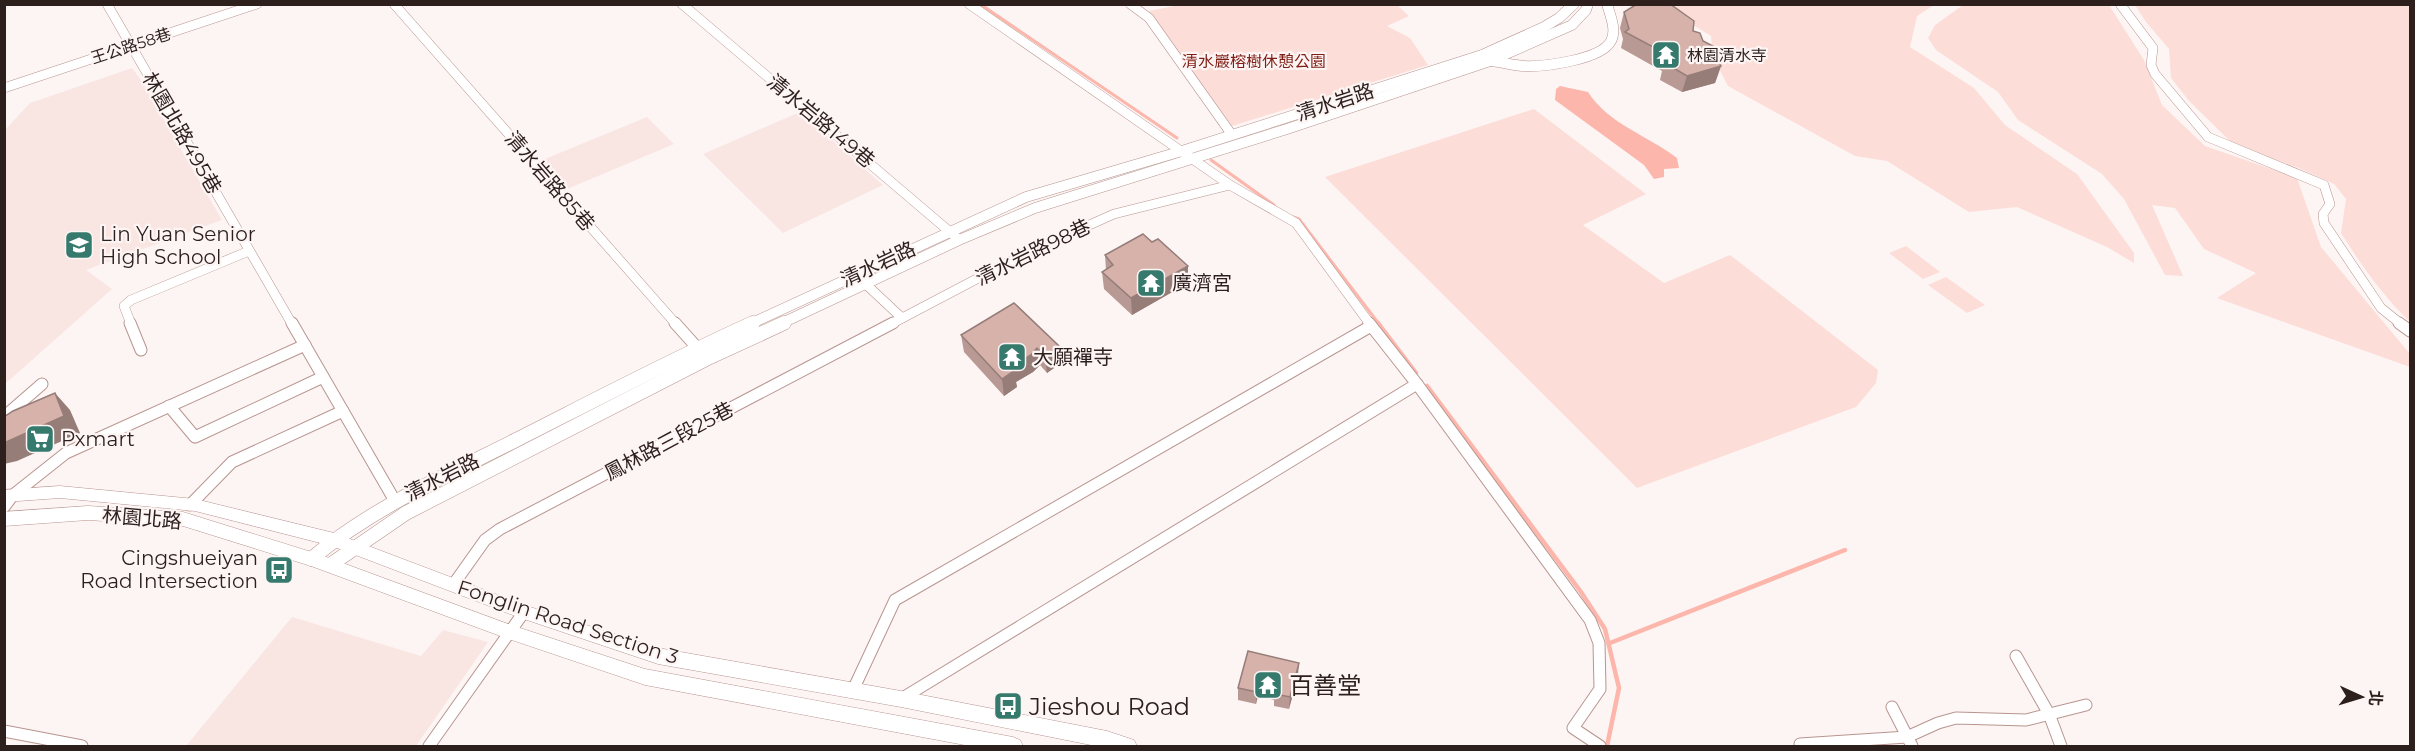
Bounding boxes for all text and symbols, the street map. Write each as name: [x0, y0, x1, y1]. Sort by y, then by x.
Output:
street label: 王公路58巷: [88, 24, 174, 68]
temple icon: 林園清水寺: [1650, 39, 1682, 71]
place label: 林園清水寺: [1687, 46, 1767, 65]
park label: 清水巖榕樹休憩公園: [1182, 52, 1326, 71]
street label: 林園北路495巷: [137, 68, 227, 198]
street label: 清水岩路149巷: [763, 69, 879, 173]
street label: 清水岩路: [1293, 78, 1377, 126]
street label: 清水岩路85巷: [500, 126, 600, 236]
street label: 清水岩路98巷: [972, 214, 1094, 290]
place label: Lin Yuan Senior High School: [100, 222, 256, 269]
school or university icon: Lin Yuan Senior High School: [63, 229, 95, 261]
street label: 清水岩路: [837, 236, 919, 292]
temple icon: 廣濟宮: [1135, 267, 1167, 299]
place label: 廣濟宮: [1172, 271, 1232, 295]
temple icon: 大願禪寺: [996, 341, 1028, 373]
place label: 大願禪寺: [1033, 345, 1113, 369]
street label: 鳳林路三段25巷: [600, 397, 738, 485]
supermarket icon: Pxmart: [24, 423, 56, 455]
place label: Pxmart: [61, 427, 135, 451]
street label: 清水岩路: [401, 448, 483, 506]
street label: 林園北路: [101, 503, 183, 533]
place label: Cingshueiyan Road Intersection: [80, 546, 258, 593]
bus stop icon: Cingshueiyan Road Intersection: [263, 554, 295, 586]
street label: Fonglin Road Section 3: [454, 575, 682, 669]
north arrow: [2331, 667, 2391, 727]
temple icon: 百善堂: [1252, 669, 1284, 701]
place label: 百善堂: [1289, 671, 1361, 700]
text: 北: [2365, 689, 2386, 707]
bus stop icon: Jieshou Road: [992, 690, 1024, 722]
place label: Jieshou Road: [1028, 692, 1190, 721]

